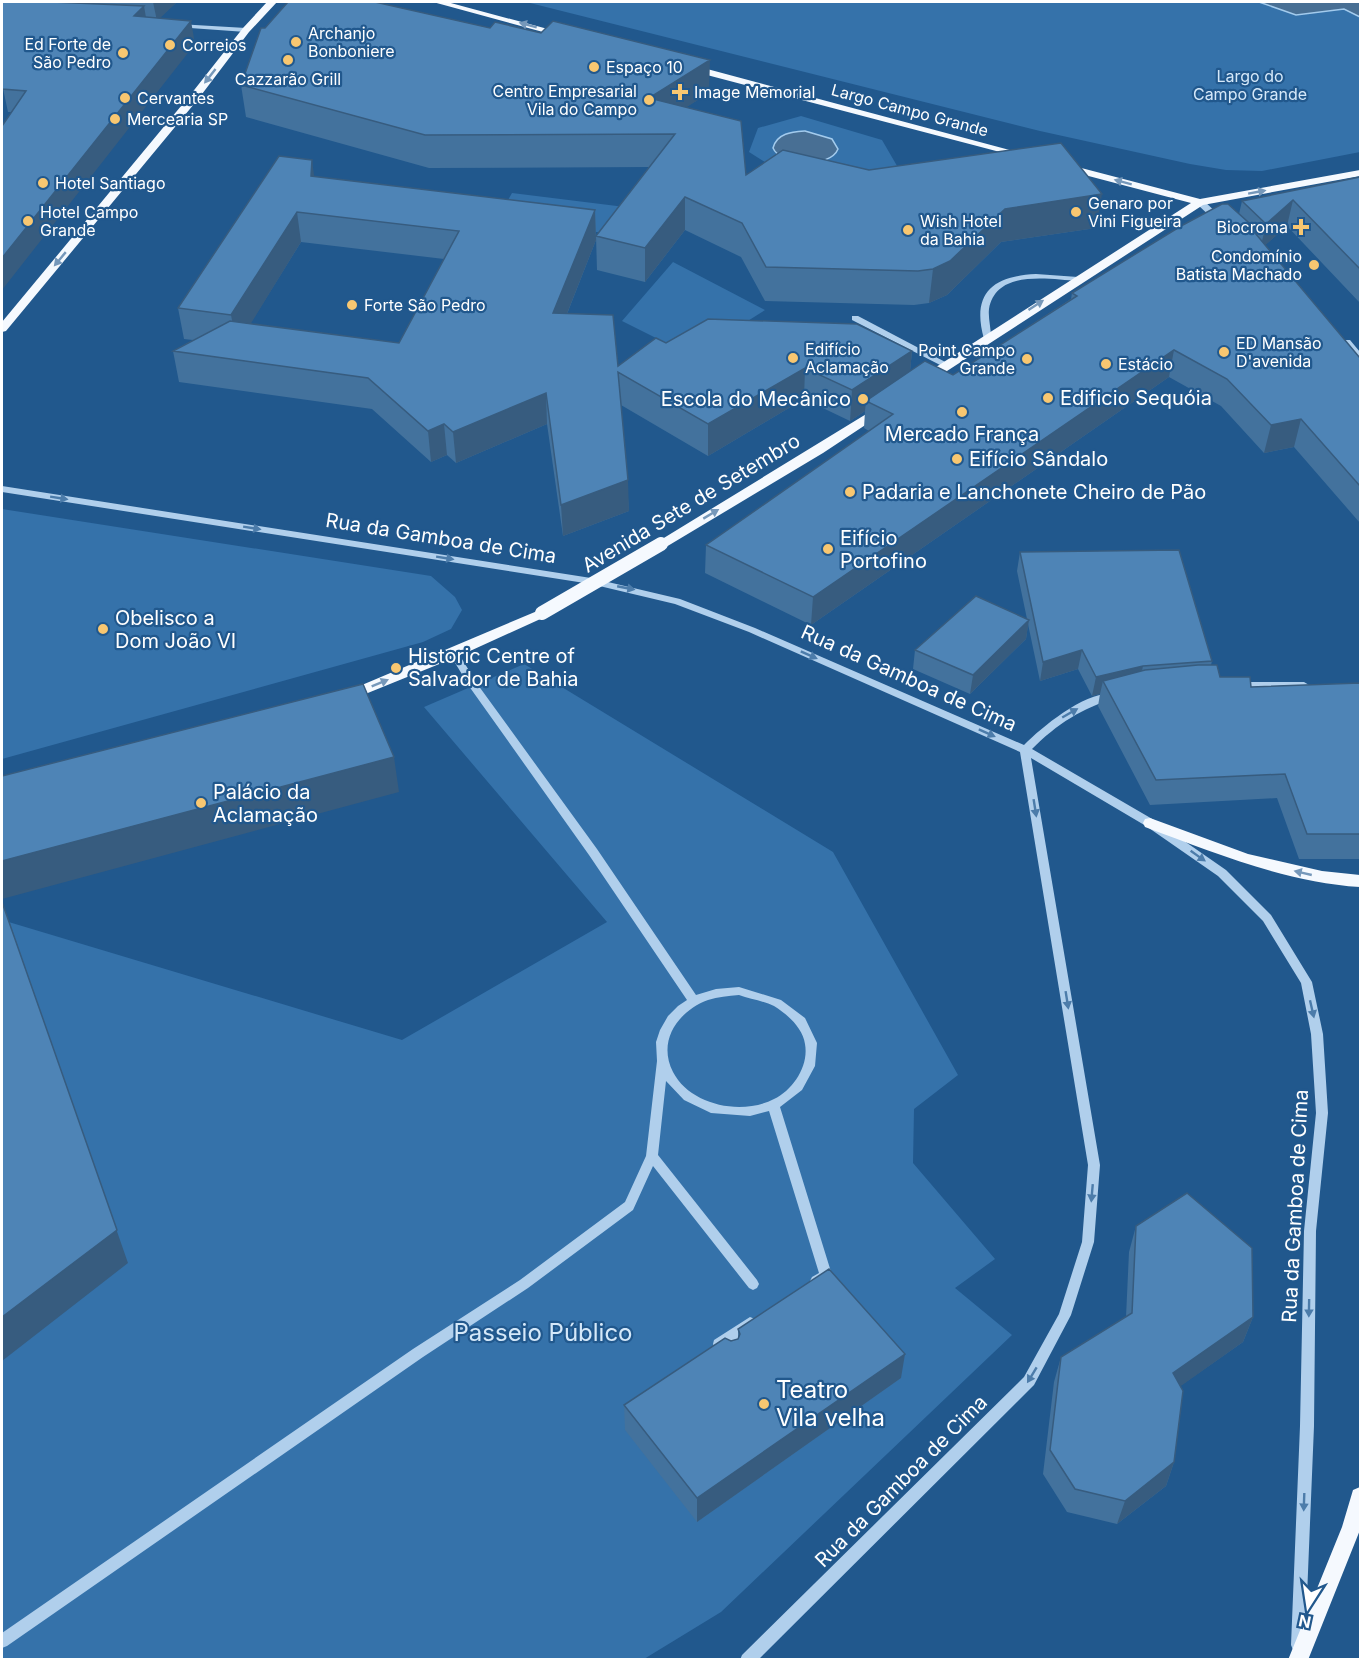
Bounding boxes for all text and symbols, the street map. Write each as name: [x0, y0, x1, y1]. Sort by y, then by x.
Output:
one-way arrow: [519, 20, 537, 29]
place label: Archanjo Bonboniere: [308, 23, 395, 61]
place label: Ed Forte de São Pedro: [24, 34, 111, 72]
place label: Correios: [182, 35, 247, 55]
marker: Archanjo Bonboniere: [289, 35, 303, 49]
marker: Correios: [163, 38, 177, 52]
marker: Ed Forte de São Pedro: [116, 46, 130, 60]
marker: Cazzarão Grill: [281, 53, 295, 67]
place label: Espaço 10: [606, 57, 683, 77]
marker: Espaço 10: [587, 60, 601, 74]
park label: Largo do Campo Grande: [1193, 66, 1307, 104]
one-way arrow: [205, 68, 217, 83]
place label: Cazzarão Grill: [235, 69, 341, 89]
street label: Largo Campo Grande: [829, 79, 991, 141]
place label: Centro Empresarial Vila do Campo: [492, 81, 637, 119]
place label: Image Memorial: [694, 82, 815, 102]
marker: Image Memorial: [671, 83, 689, 101]
place label: Cervantes: [137, 88, 215, 108]
marker: Cervantes: [118, 91, 132, 105]
marker: Centro Empresarial Vila do Campo: [642, 93, 656, 107]
place label: Mercearia SP: [127, 109, 228, 129]
marker: Mercearia SP: [108, 112, 122, 126]
place label: Hotel Santiago: [55, 173, 165, 193]
marker: Hotel Santiago: [36, 176, 50, 190]
one-way arrow: [1114, 176, 1132, 186]
one-way arrow: [1248, 187, 1267, 196]
place label: Genaro por Vini Figueira: [1088, 193, 1182, 231]
place label: Hotel Campo Grande: [40, 202, 138, 240]
marker: Genaro por Vini Figueira: [1069, 205, 1083, 219]
place label: Wish Hotel da Bahia: [920, 211, 1002, 249]
marker: Hotel Campo Grande: [21, 214, 35, 228]
place label: Biocroma: [1217, 217, 1288, 237]
marker: Biocroma: [1292, 218, 1310, 236]
marker: Wish Hotel da Bahia: [901, 223, 915, 237]
place label: Condomínio Batista Machado: [1176, 246, 1302, 284]
one-way arrow: [54, 251, 67, 266]
marker: Condomínio Batista Machado: [1307, 258, 1321, 272]
place label: Forte São Pedro: [364, 295, 486, 315]
marker: Forte São Pedro: [345, 298, 359, 312]
one-way arrow: [1028, 300, 1045, 311]
place label: ED Mansão D'avenida: [1236, 333, 1322, 371]
place label: Edifício Aclamação: [805, 339, 889, 377]
place label: Point Campo Grande: [918, 340, 1015, 378]
marker: ED Mansão D'avenida: [1217, 345, 1231, 359]
marker: Edifício Aclamação: [786, 351, 800, 365]
marker: Point Campo Grande: [1020, 352, 1034, 366]
place label: Estácio: [1118, 354, 1173, 374]
marker: Estácio: [1099, 357, 1113, 371]
place label: Edificio Sequóia: [1060, 386, 1212, 410]
place label: Escola do Mecânico: [661, 387, 851, 411]
marker: Edificio Sequóia: [1041, 391, 1055, 405]
marker: Escola do Mecânico: [856, 392, 870, 406]
marker: Mercado França: [955, 405, 969, 419]
place label: Mercado França: [885, 422, 1039, 446]
street label: Avenida Sete de Setembro: [578, 428, 804, 578]
place label: Eifício Sândalo: [969, 447, 1108, 471]
marker: Eifício Sândalo: [950, 452, 964, 466]
place label: Padaria e Lanchonete Cheiro de Pão: [862, 480, 1206, 504]
marker: Padaria e Lanchonete Cheiro de Pão: [843, 485, 857, 499]
one-way arrow: [50, 493, 69, 502]
street label: Rua da Gamboa de Cima: [324, 508, 558, 568]
one-way arrow: [703, 509, 719, 520]
one-way arrow: [243, 523, 262, 532]
place label: Eifício Portofino: [840, 526, 927, 573]
marker: Eifício Portofino: [821, 542, 835, 556]
one-way arrow: [435, 554, 454, 563]
one-way arrow: [617, 584, 636, 593]
place label: Obelisco a Dom João VI: [115, 606, 236, 653]
street label: Rua da Gamboa de Cima: [798, 620, 1020, 736]
marker: Obelisco a Dom João VI: [96, 622, 110, 636]
place label: Historic Centre of Salvador de Bahia: [408, 644, 579, 691]
one-way arrow: [800, 650, 818, 660]
marker: Historic Centre of Salvador de Bahia: [389, 661, 403, 675]
one-way arrow: [371, 678, 389, 687]
one-way arrow: [1062, 708, 1079, 718]
one-way arrow: [979, 728, 997, 738]
place label: Palácio da Aclamação: [213, 780, 318, 827]
marker: Palácio da Aclamação: [194, 796, 208, 810]
one-way arrow: [1031, 798, 1040, 817]
one-way arrow: [1190, 850, 1206, 862]
one-way arrow: [1293, 867, 1312, 877]
one-way arrow: [1063, 991, 1072, 1010]
one-way arrow: [1307, 1000, 1317, 1018]
street label: Rua da Gamboa de Cima: [1277, 1089, 1313, 1323]
one-way arrow: [1087, 1183, 1097, 1202]
one-way arrow: [1304, 1298, 1314, 1317]
park label: Passeio Público: [453, 1318, 633, 1347]
one-way arrow: [1026, 1367, 1037, 1384]
place label: Teatro Vila velha: [776, 1375, 885, 1432]
street label: Rua da Gamboa de Cima: [810, 1390, 992, 1572]
marker: Teatro Vila velha: [757, 1397, 771, 1411]
one-way arrow: [1300, 1493, 1309, 1512]
north arrow: [1278, 1577, 1338, 1637]
text: N: [1297, 1611, 1313, 1633]

